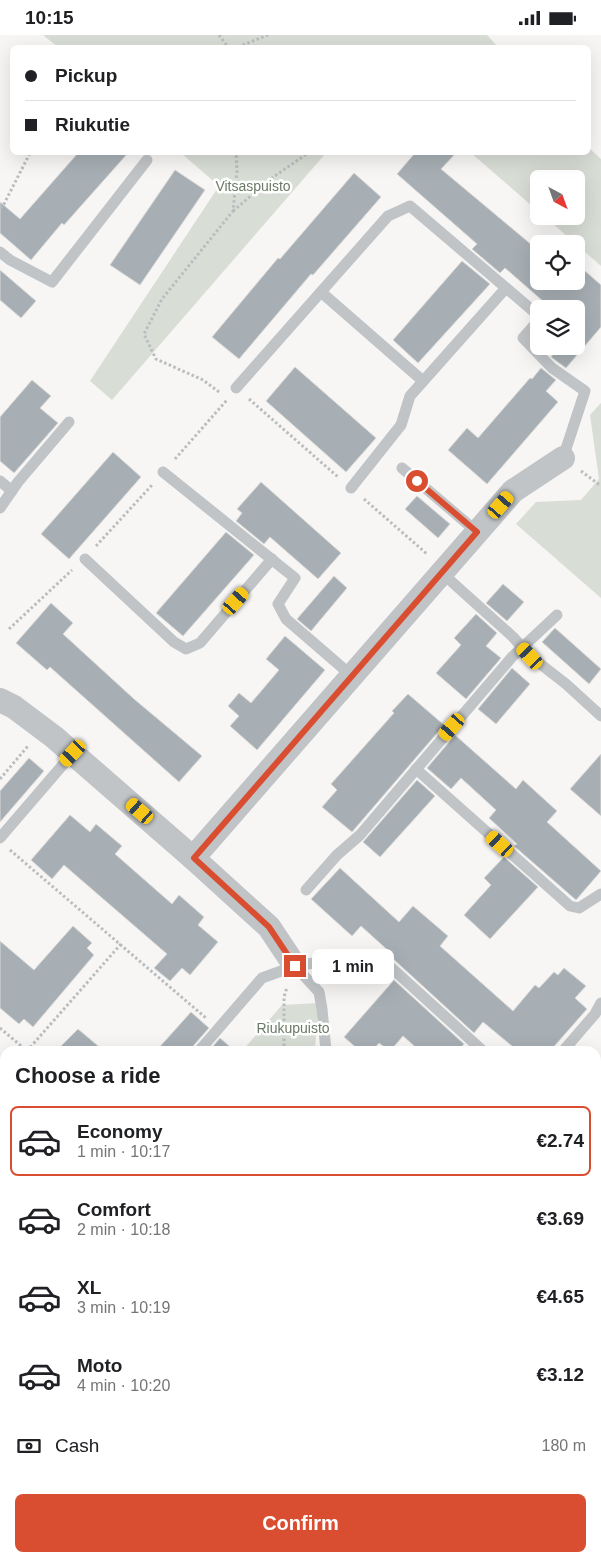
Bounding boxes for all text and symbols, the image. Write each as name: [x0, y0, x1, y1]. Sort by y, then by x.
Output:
text: 10:15: [25, 7, 74, 28]
text: Pickup: [55, 65, 117, 86]
text: Riukutie: [55, 114, 130, 135]
north arrow: [530, 170, 585, 225]
map controls: [530, 170, 585, 355]
park label: Vitsaspuisto: [215, 178, 291, 194]
button: locate: [530, 235, 585, 290]
button: layers: [530, 300, 585, 355]
route start: [406, 470, 428, 492]
car: [485, 489, 516, 521]
car: [220, 585, 251, 617]
car: [514, 640, 545, 672]
car: [436, 711, 467, 743]
car: [57, 737, 88, 769]
car: [123, 795, 156, 827]
car: [483, 828, 516, 860]
callout: 1 min: [312, 949, 395, 983]
route end: [284, 955, 306, 977]
text: 1 min: [332, 958, 374, 975]
park label: Riukupuisto: [256, 1020, 330, 1036]
text: Choose a ride: [15, 1063, 160, 1088]
icon: car: [17, 1119, 62, 1164]
text: Economy: [77, 1121, 163, 1142]
text: €2.74: [536, 1130, 584, 1151]
text: 1 min · 10:17: [77, 1143, 170, 1160]
icon: car: [17, 1197, 62, 1242]
text: Comfort: [77, 1199, 151, 1220]
text: €3.69: [536, 1208, 584, 1229]
text: 2 min · 10:18: [77, 1221, 170, 1238]
icon: car: [17, 1275, 62, 1320]
text: XL: [77, 1277, 101, 1298]
text: €4.65: [536, 1286, 584, 1307]
text: 3 min · 10:19: [77, 1299, 170, 1316]
icon: car: [17, 1353, 62, 1398]
text: Moto: [77, 1355, 122, 1376]
text: €3.12: [536, 1364, 584, 1385]
text: 4 min · 10:20: [77, 1377, 170, 1394]
icon: cash: [15, 1432, 43, 1460]
text: Cash: [55, 1435, 99, 1456]
text: 180 m: [542, 1437, 586, 1454]
button: Confirm: [15, 1494, 586, 1552]

